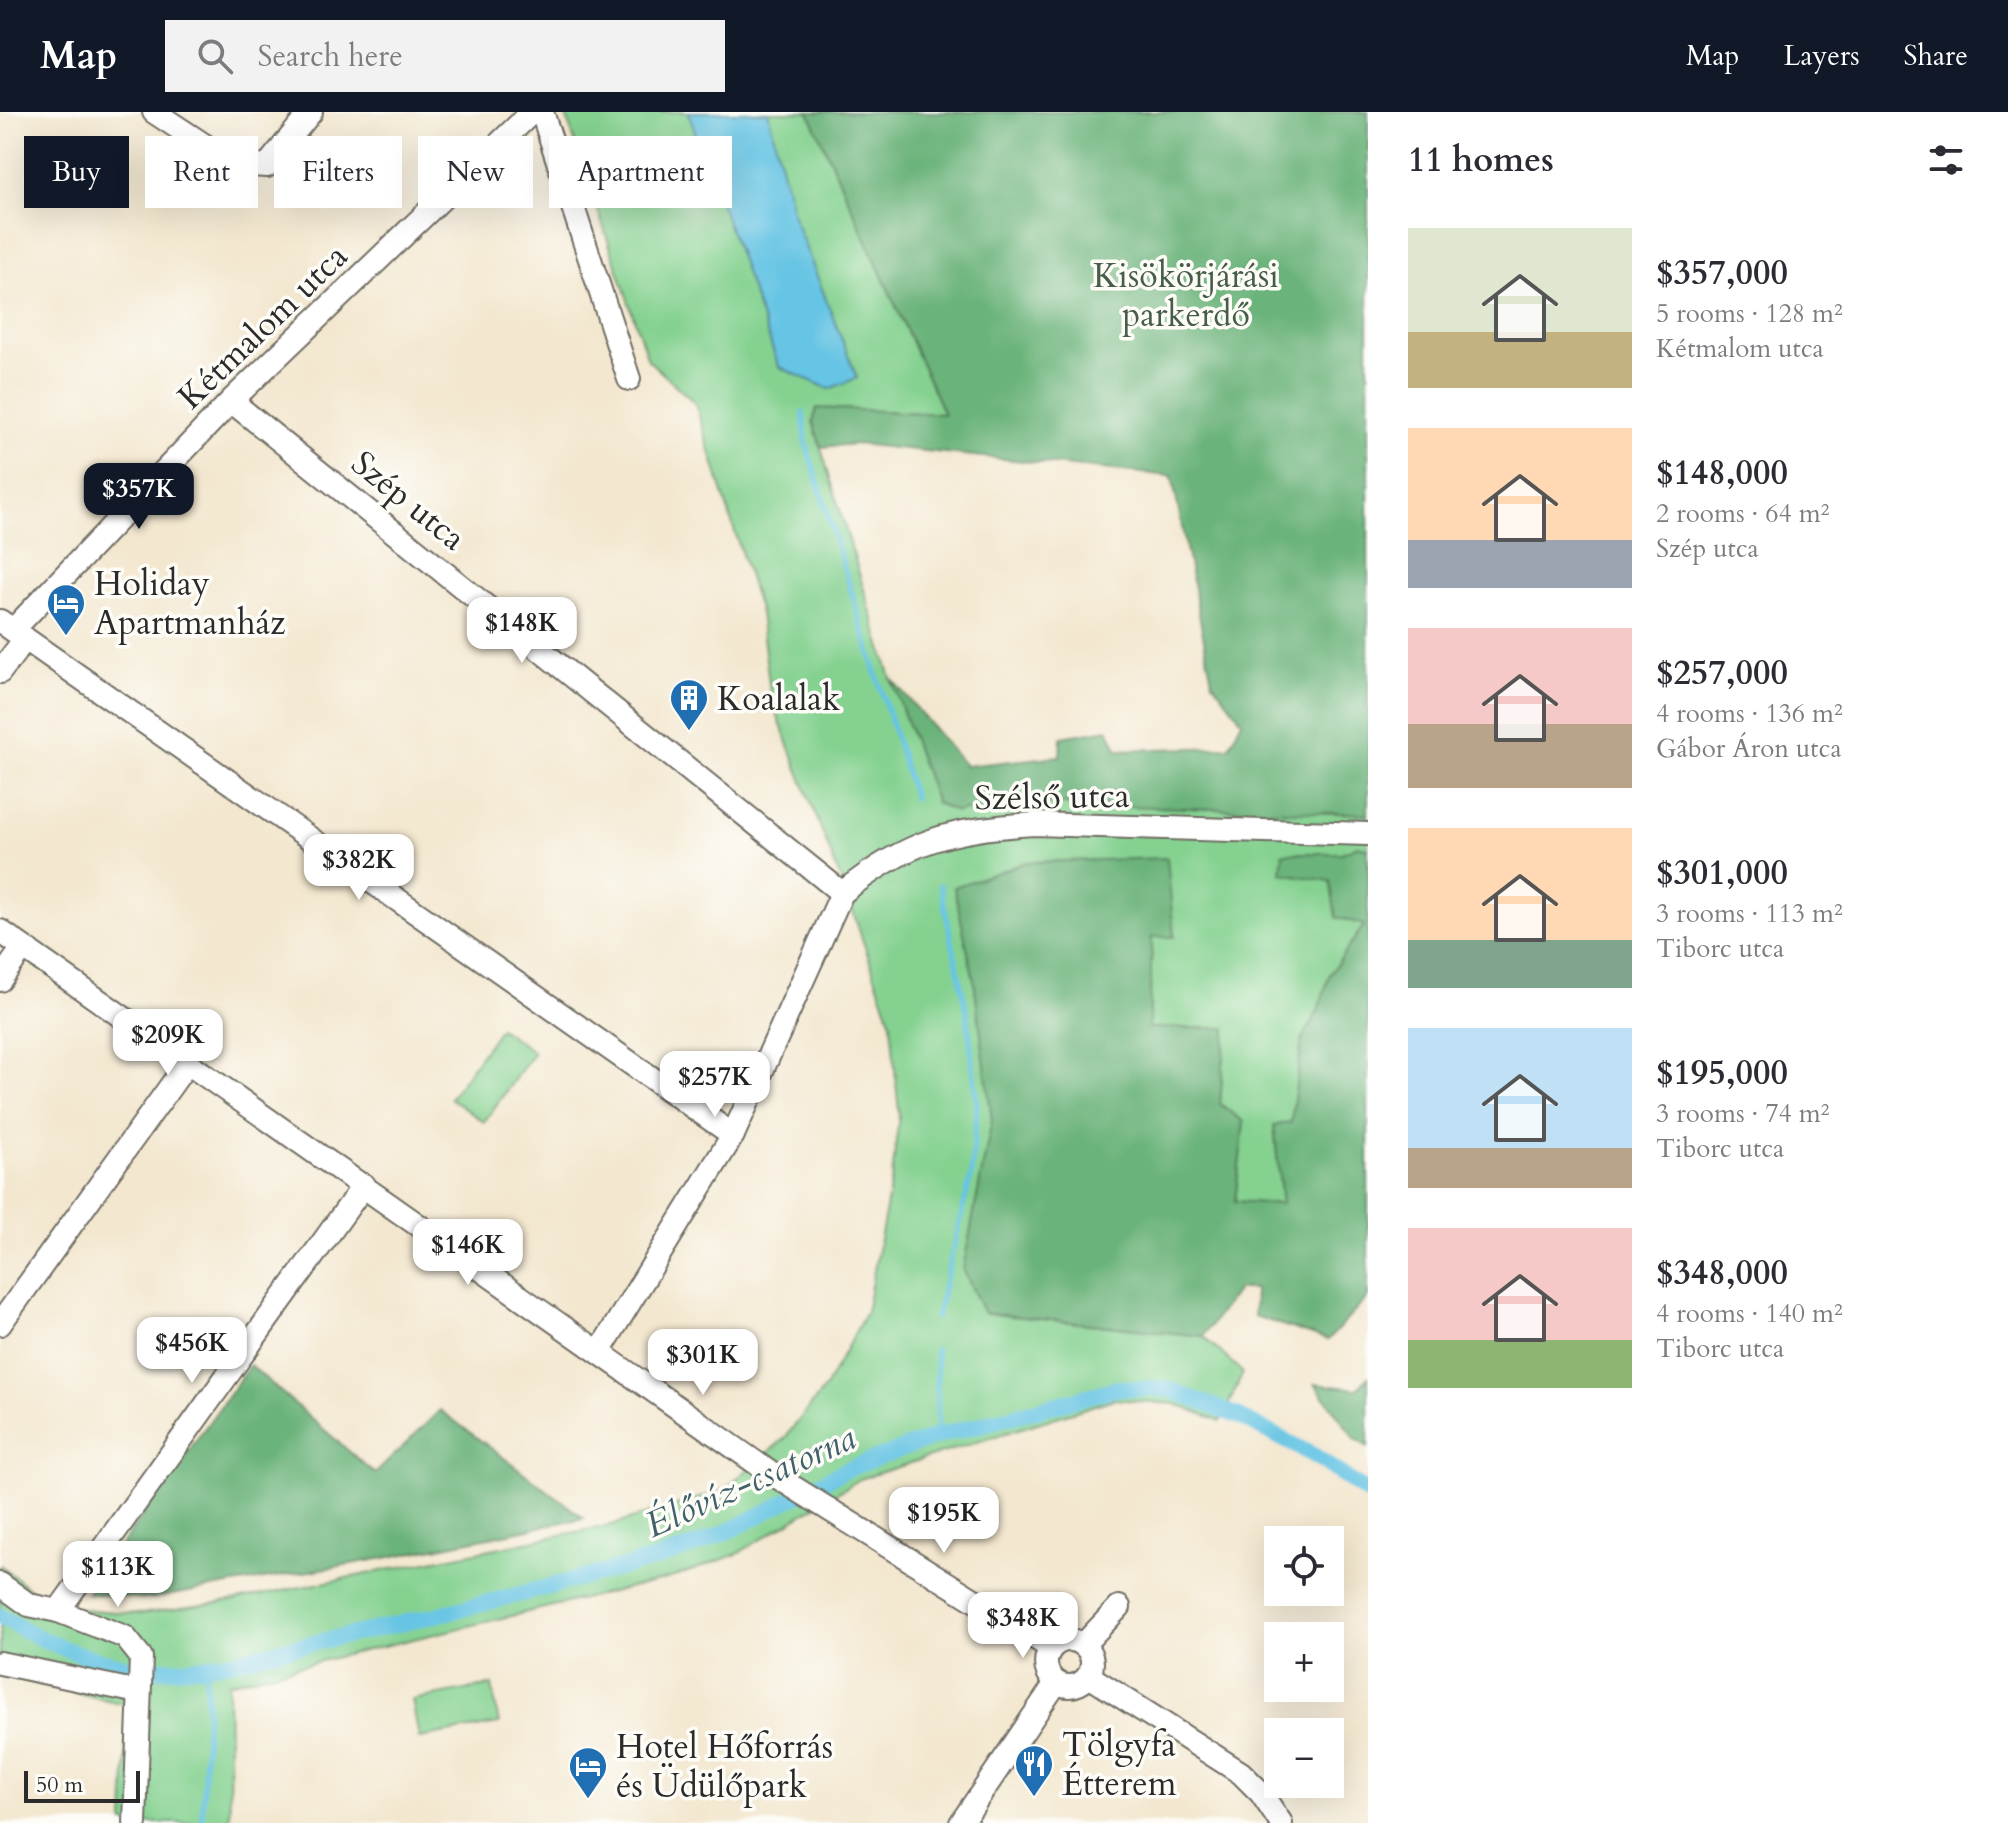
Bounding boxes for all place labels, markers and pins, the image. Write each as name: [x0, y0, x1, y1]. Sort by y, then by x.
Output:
pin: $357K: [83, 463, 195, 531]
place label: Holiday Apartmanház: [94, 561, 285, 646]
hotel icon: Holiday Apartmanház: [45, 582, 87, 637]
pin: $148K: [466, 597, 578, 665]
place label: Koalalak: [717, 676, 841, 722]
building icon: Koalalak: [668, 677, 710, 732]
pin: $382K: [303, 834, 415, 902]
pin: $209K: [112, 1009, 224, 1077]
pin: $257K: [659, 1051, 771, 1119]
pin: $146K: [412, 1219, 524, 1287]
pin: $456K: [136, 1317, 248, 1385]
pin: $301K: [647, 1329, 759, 1397]
pin: $195K: [888, 1487, 1000, 1555]
pin: $113K: [62, 1541, 174, 1609]
pin: $348K: [967, 1592, 1079, 1660]
place label: Tölgyfa Étterem: [1062, 1722, 1177, 1807]
place label: Hotel Hőforrás és Üdülőpark: [616, 1724, 833, 1809]
restaurant icon: Tölgyfa Étterem: [1013, 1743, 1055, 1798]
hotel icon: Hotel Hőforrás és Üdülőpark: [567, 1745, 609, 1800]

